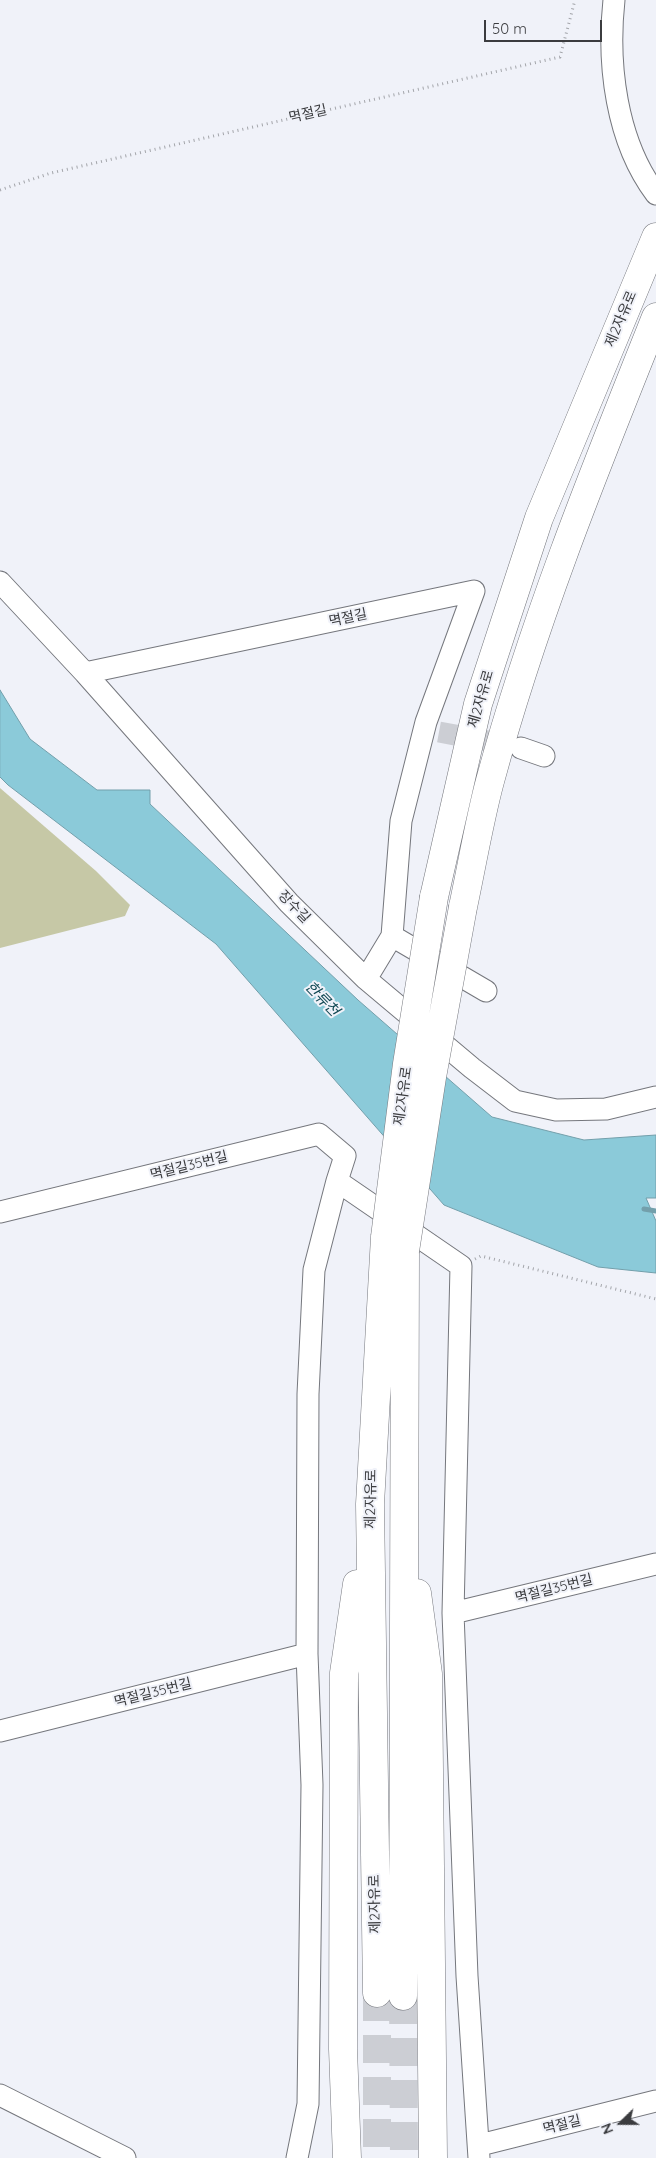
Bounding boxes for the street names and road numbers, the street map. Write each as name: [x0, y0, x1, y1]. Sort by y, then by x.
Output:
street label: 멱절길: [287, 101, 329, 127]
street label: 제2자유로: [602, 288, 640, 350]
street label: 멱절길: [327, 606, 369, 630]
street label: 제2자유로: [465, 668, 497, 730]
street label: 장수길: [275, 887, 313, 927]
street label: 제2자유로: [391, 1065, 415, 1127]
street label: 멱절길35번길: [148, 1148, 230, 1184]
street label: 제2자유로: [362, 1469, 380, 1529]
street label: 멱절길35번길: [513, 1571, 595, 1607]
street label: 멱절길35번길: [112, 1675, 194, 1711]
street label: 제2자유로: [366, 1874, 384, 1934]
street label: 멱절길: [541, 2112, 583, 2138]

